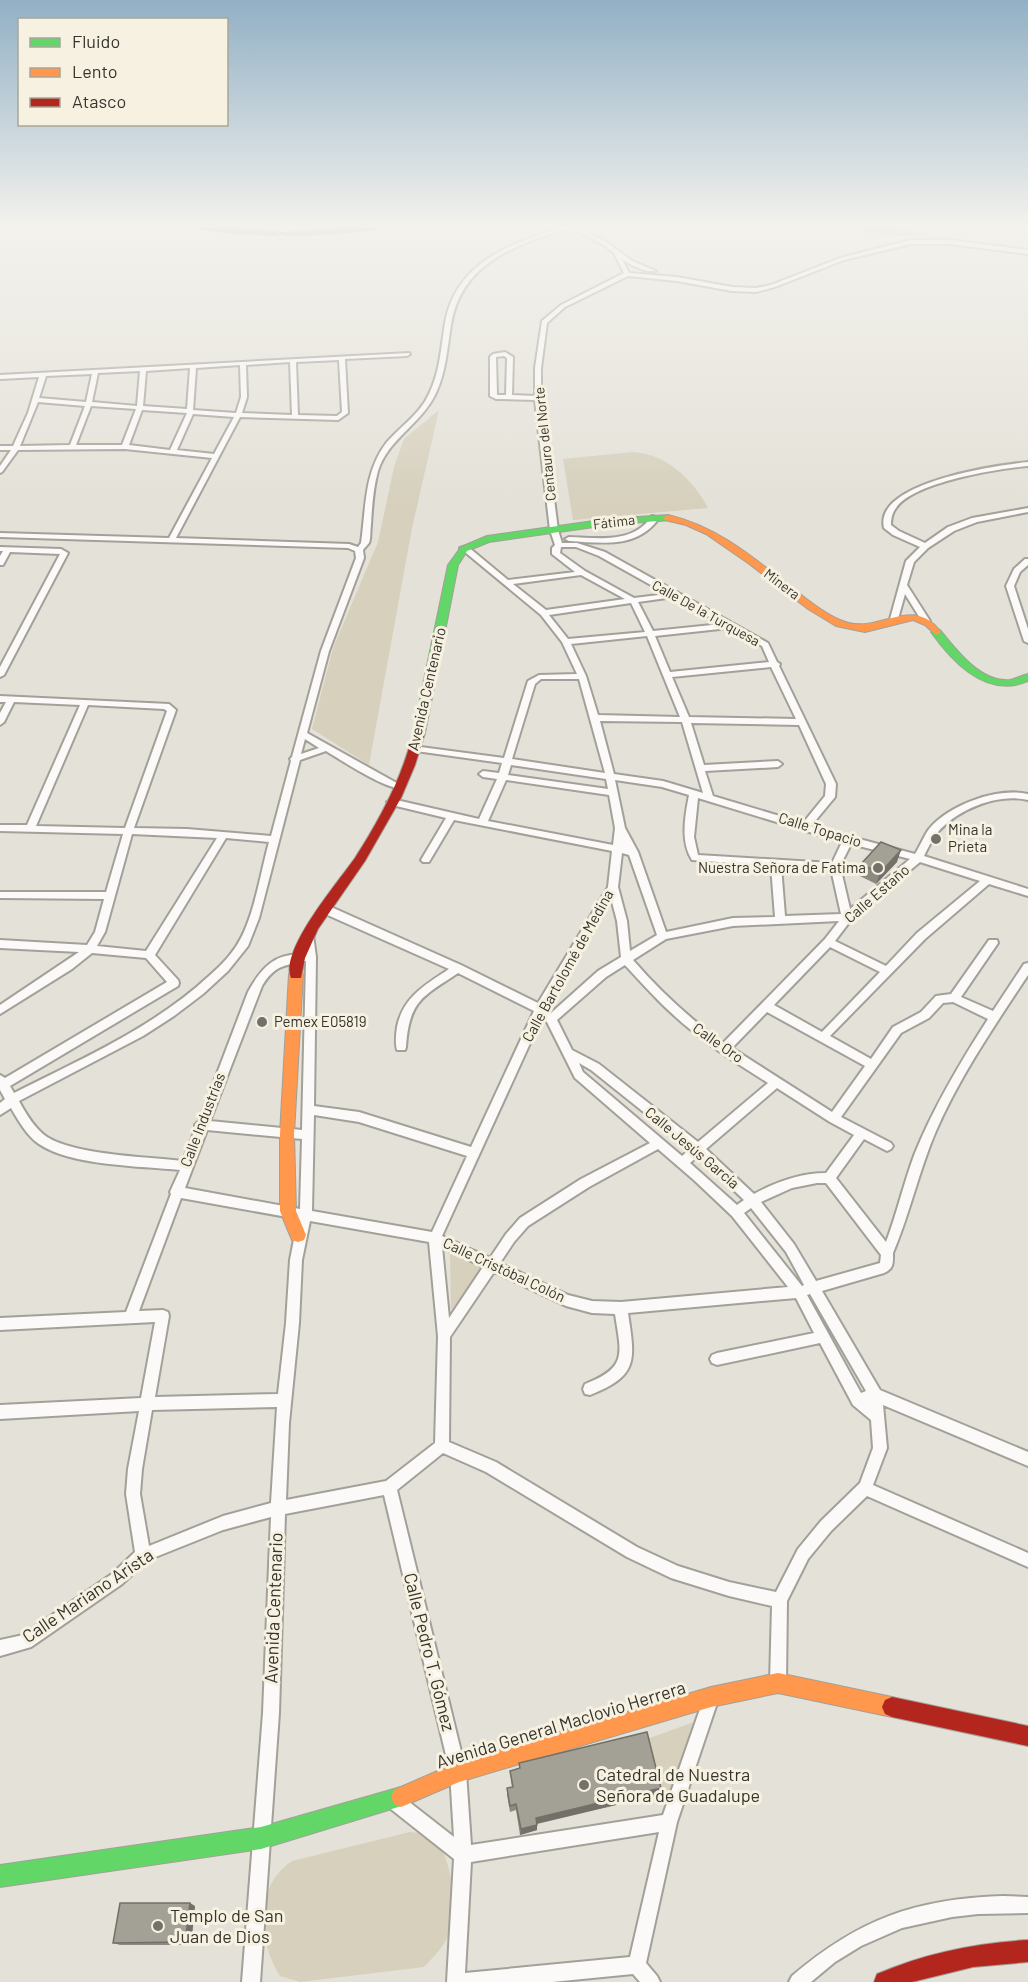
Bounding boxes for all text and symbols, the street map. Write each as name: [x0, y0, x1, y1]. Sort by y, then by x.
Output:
legend: [18, 18, 228, 126]
text: Fluido: [72, 30, 120, 52]
text: Lento: [72, 60, 118, 82]
text: Atasco: [72, 90, 126, 112]
street label: Centauro del Norte: [530, 386, 559, 502]
street label: Fátima: [592, 511, 636, 533]
street label: Minera: [761, 565, 804, 603]
street label: Calle De la Turquesa: [649, 576, 763, 649]
street label: Avenida Centenario: [403, 625, 449, 752]
street label: Calle Topacio: [777, 808, 864, 850]
place label: Mina la Prieta: [948, 820, 992, 855]
marker: Mina la Prieta: [929, 832, 943, 846]
place label: Nuestra Señora de Fatima: [698, 858, 866, 876]
street label: Calle Estaño: [840, 860, 913, 926]
marker: Nuestra Señora de Fatima: [871, 861, 885, 875]
street label: Calle Bartolomé de Medina: [518, 886, 617, 1045]
place label: Pemex E05819: [274, 1012, 367, 1030]
marker: Pemex E05819: [255, 1015, 269, 1029]
street label: Calle Oro: [690, 1018, 747, 1066]
street label: Calle Industrias: [176, 1070, 228, 1169]
street label: Calle Jesús García: [642, 1103, 743, 1192]
street label: Calle Cristóbal Colón: [441, 1233, 568, 1305]
street label: Avenida Centenario: [259, 1532, 287, 1684]
street label: Calle Mariano Arista: [18, 1543, 157, 1647]
street label: Calle Pedro T. Gómez: [400, 1570, 460, 1733]
street label: Avenida General Maclovio Herrera: [433, 1676, 688, 1773]
place label: Catedral de Nuestra Señora de Guadalupe: [596, 1763, 760, 1806]
marker: Catedral de Nuestra Señora de Guadalupe: [577, 1778, 591, 1792]
place label: Templo de San Juan de Dios: [170, 1904, 283, 1947]
marker: Templo de San Juan de Dios: [151, 1919, 165, 1933]

